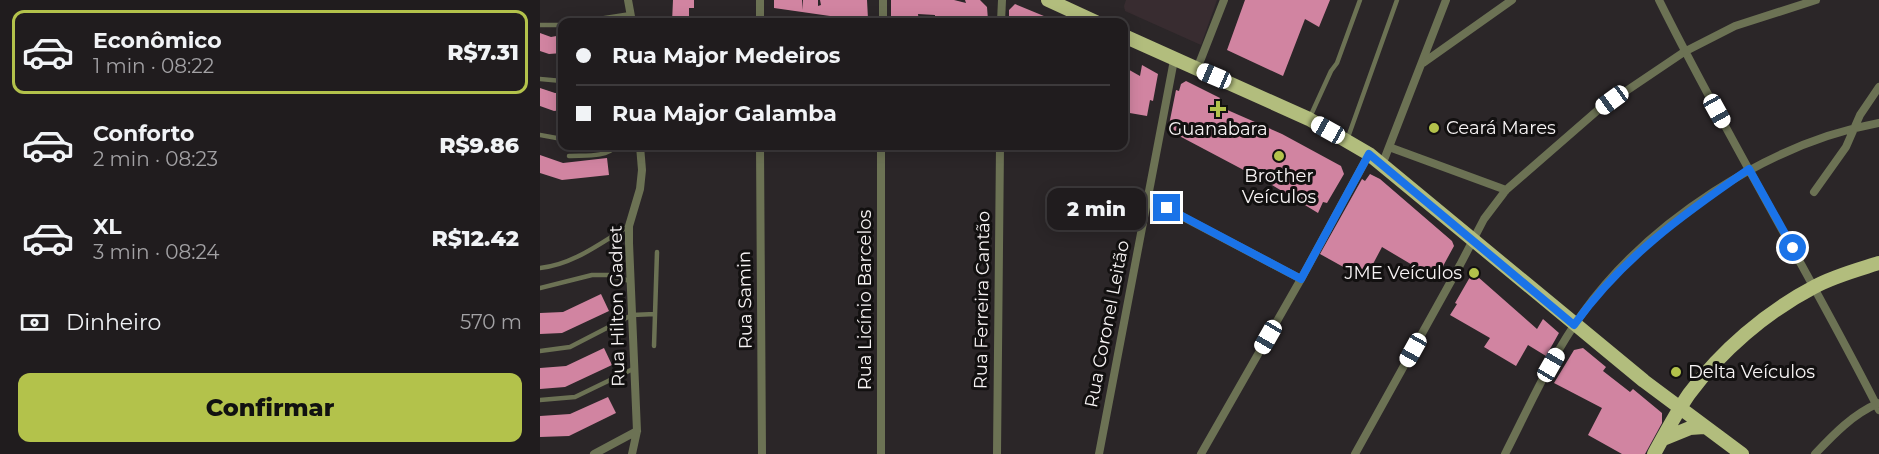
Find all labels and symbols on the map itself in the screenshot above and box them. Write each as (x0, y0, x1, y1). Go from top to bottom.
car (1194, 61, 1234, 91)
car (1592, 82, 1632, 118)
car (1700, 91, 1734, 131)
marker: Guanabara (1211, 102, 1225, 116)
car (1308, 113, 1348, 147)
place label: Ceará Mares (1446, 117, 1556, 139)
place label: Guanabara (1168, 118, 1268, 140)
marker: Ceará Mares (1427, 121, 1441, 135)
marker: Brother Veículos (1272, 149, 1286, 163)
place label: Brother Veículos (1242, 165, 1316, 208)
callout: 2 min (1047, 187, 1146, 229)
route end (1153, 194, 1180, 221)
street label: Rua Licínio Barcelos (854, 209, 876, 390)
street label: Rua Ferreira Cantão (969, 211, 995, 389)
street label: Rua Hilton Gadret (605, 225, 629, 387)
route start (1779, 234, 1806, 261)
street label: Rua Coronel Leitão (1080, 239, 1134, 409)
street label: Rua Samin (733, 251, 757, 349)
place label: JME Veículos (1344, 262, 1462, 284)
marker: JME Veículos (1467, 266, 1481, 280)
car (1251, 317, 1285, 357)
car (1396, 330, 1430, 370)
car (1534, 345, 1568, 385)
place label: Delta Veículos (1688, 361, 1815, 383)
marker: Delta Veículos (1669, 365, 1683, 379)

